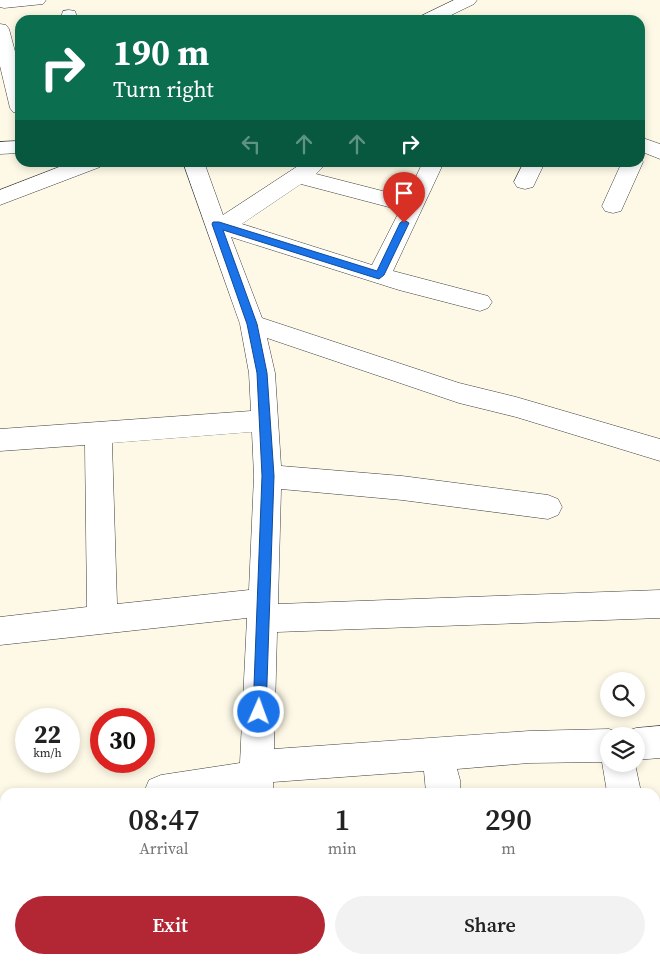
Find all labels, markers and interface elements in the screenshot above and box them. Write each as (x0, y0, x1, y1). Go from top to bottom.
text: 190 m (113, 29, 209, 77)
icon: right (30, 35, 95, 100)
text: Turn right (113, 74, 214, 104)
icon: left (237, 130, 265, 158)
icon: ahead (290, 130, 318, 158)
icon: ahead (343, 130, 371, 158)
icon: right (396, 130, 424, 158)
pin (383, 172, 425, 223)
icon: arrive (390, 179, 418, 207)
map controls (600, 672, 645, 772)
button: search (600, 672, 645, 717)
position arrow (232, 685, 284, 737)
speed limit sign: 30 (90, 708, 155, 773)
text: 22 (34, 717, 61, 751)
button: layers (600, 727, 645, 772)
text: km/h (33, 745, 62, 761)
text: 08:47 (128, 799, 200, 840)
text: 1 (334, 799, 350, 840)
text: 290 (485, 799, 532, 840)
text: Arrival (139, 837, 189, 859)
text: min (328, 837, 357, 859)
text: m (501, 837, 516, 859)
button: Exit (15, 896, 325, 954)
button: Share (335, 896, 645, 954)

